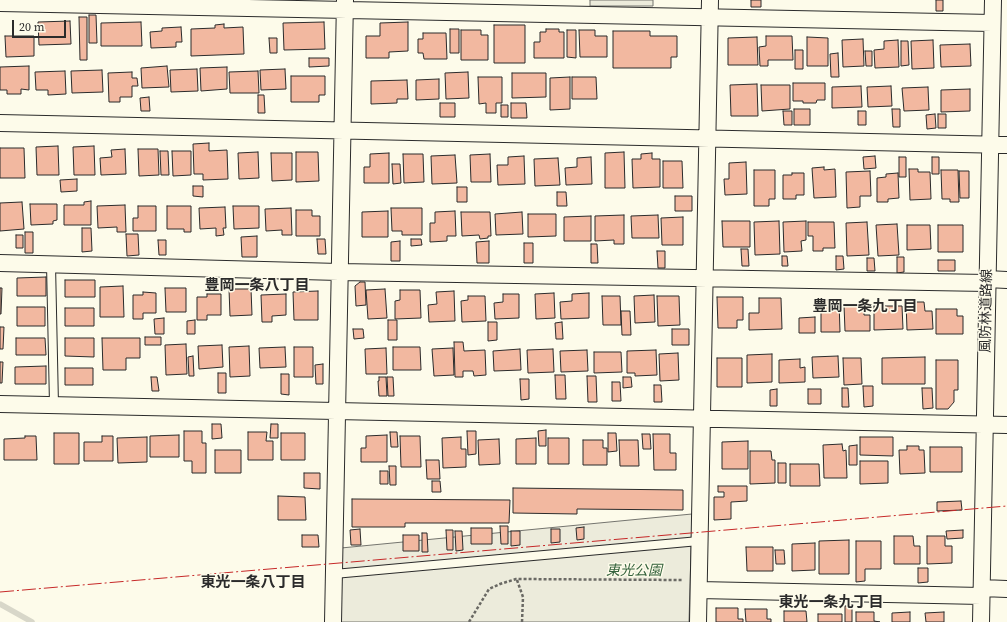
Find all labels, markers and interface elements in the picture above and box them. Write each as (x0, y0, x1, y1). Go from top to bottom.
scale bar (14, 12, 68, 38)
text: 20 m (19, 19, 45, 35)
street label: 風防林道路線 (978, 269, 996, 353)
district label: 豊岡一条八丁目 (205, 277, 309, 295)
district label: 豊岡一条九丁目 (813, 298, 917, 316)
park label: 東光公園 (606, 563, 662, 579)
district label: 東光一条八丁目 (201, 574, 305, 592)
district label: 東光一条九丁目 (779, 594, 883, 612)

